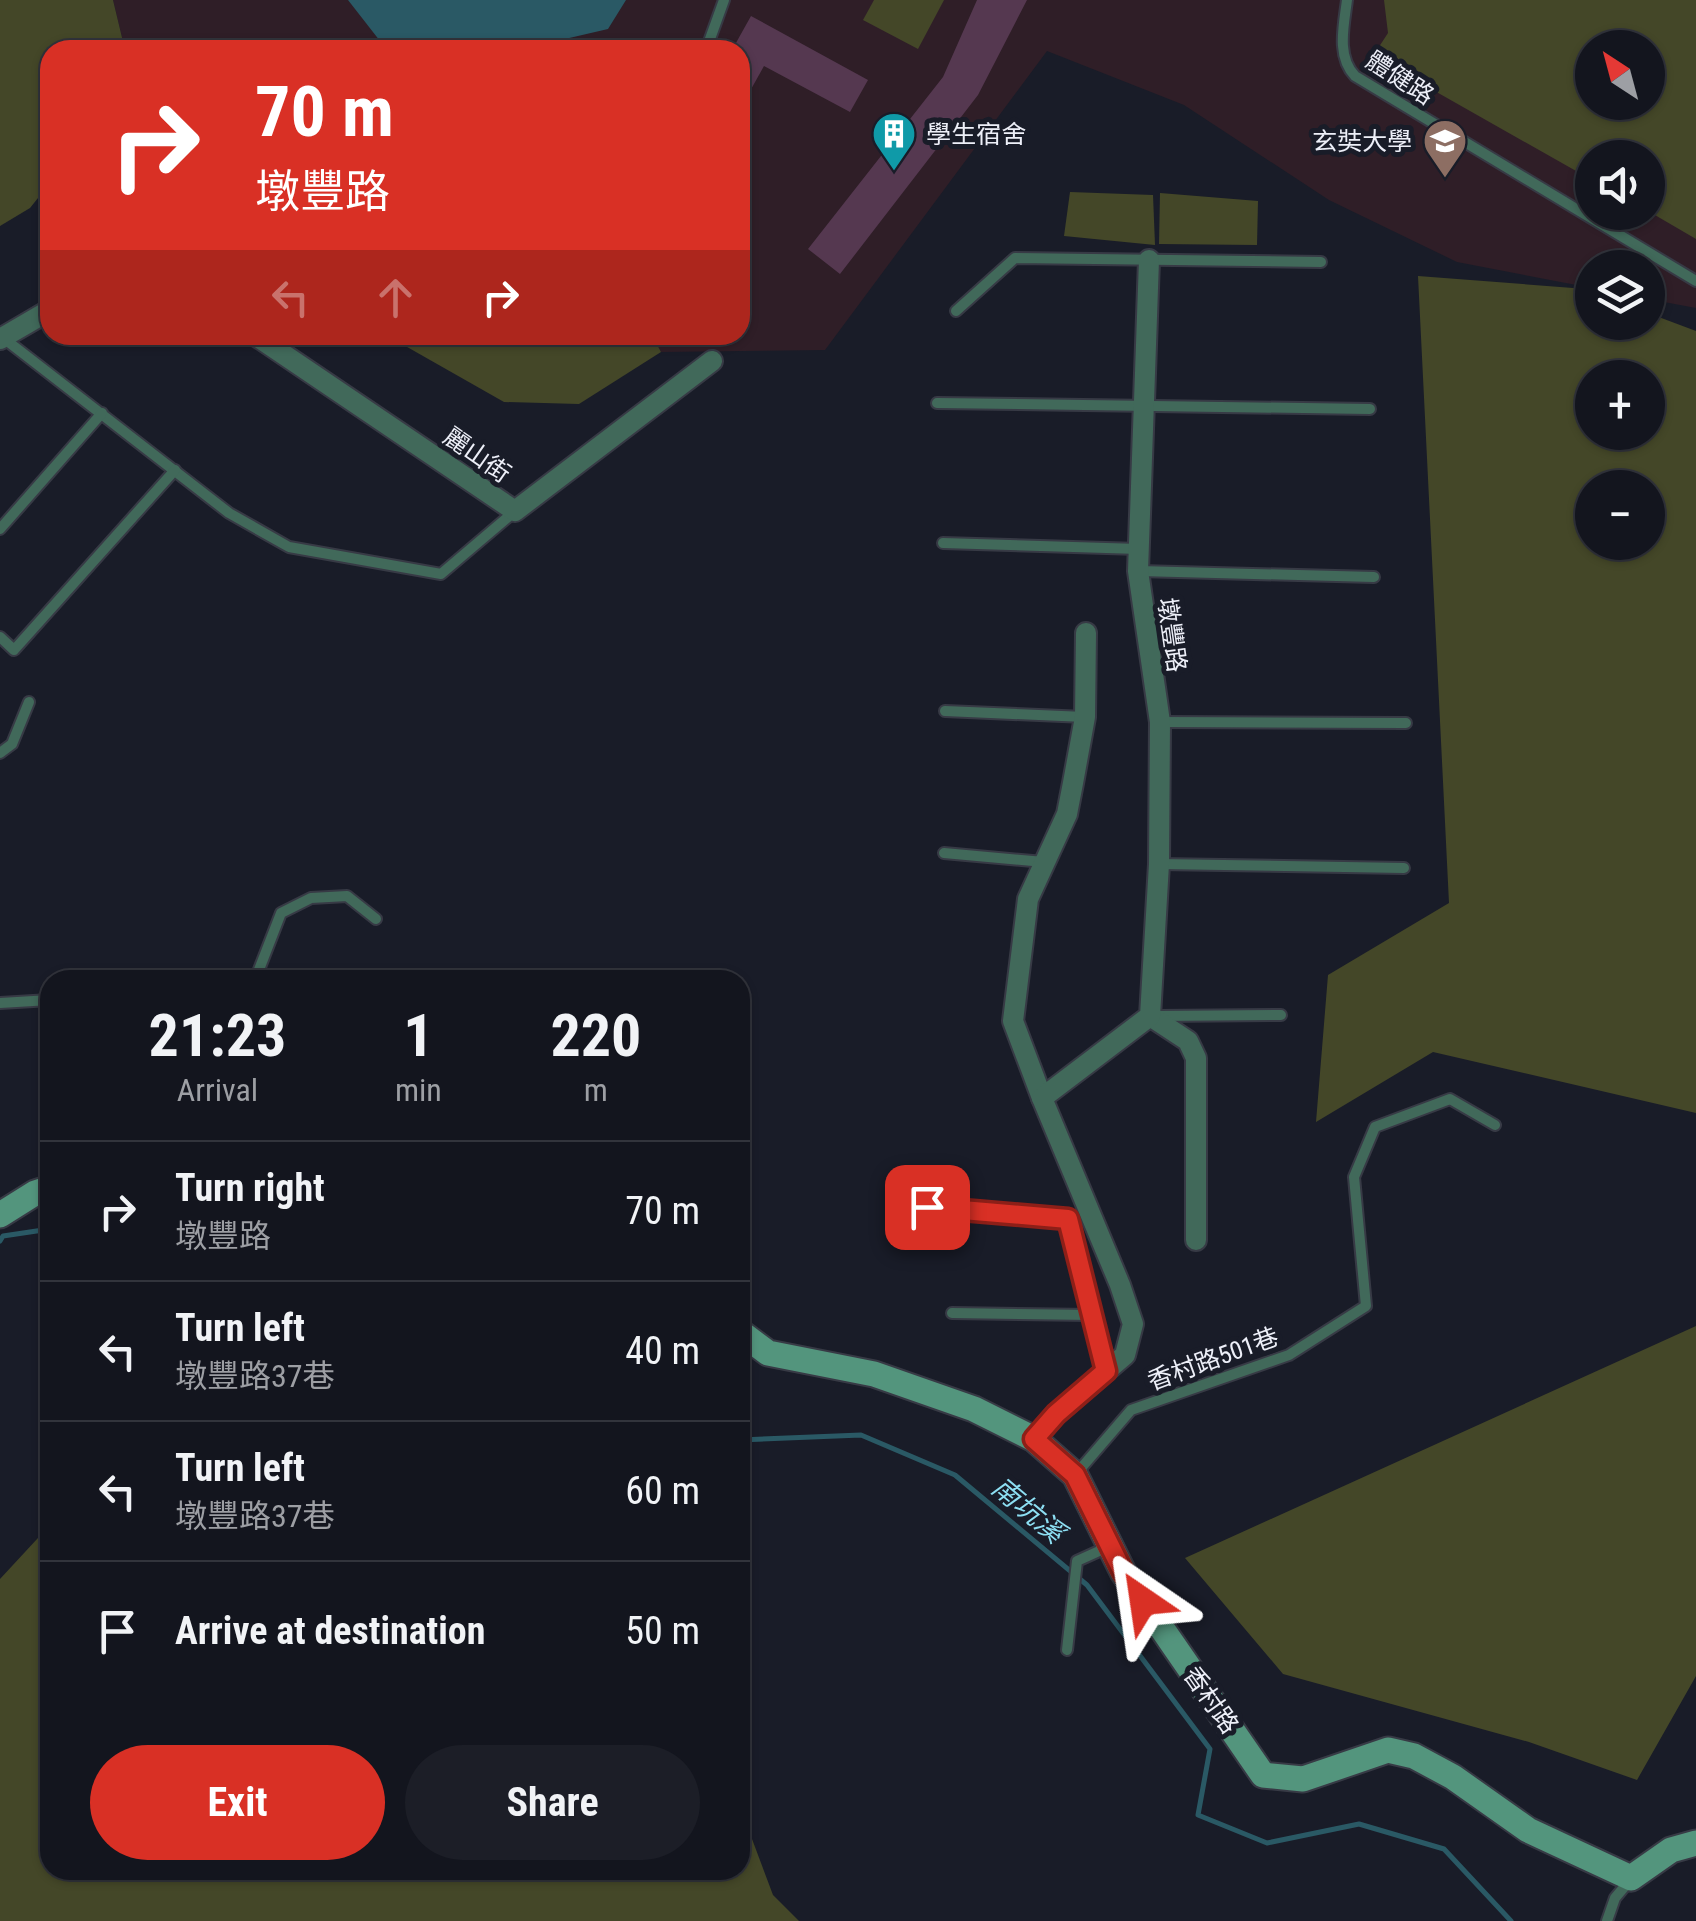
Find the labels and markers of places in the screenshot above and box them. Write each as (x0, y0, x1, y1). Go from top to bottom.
building icon: 學生宿舍 (871, 111, 917, 172)
school or university icon: 玄奘大學 (1422, 118, 1468, 179)
place label: 學生宿舍 (926, 120, 1026, 149)
place label: 玄奘大學 (1312, 127, 1412, 156)
pin (885, 1165, 970, 1250)

